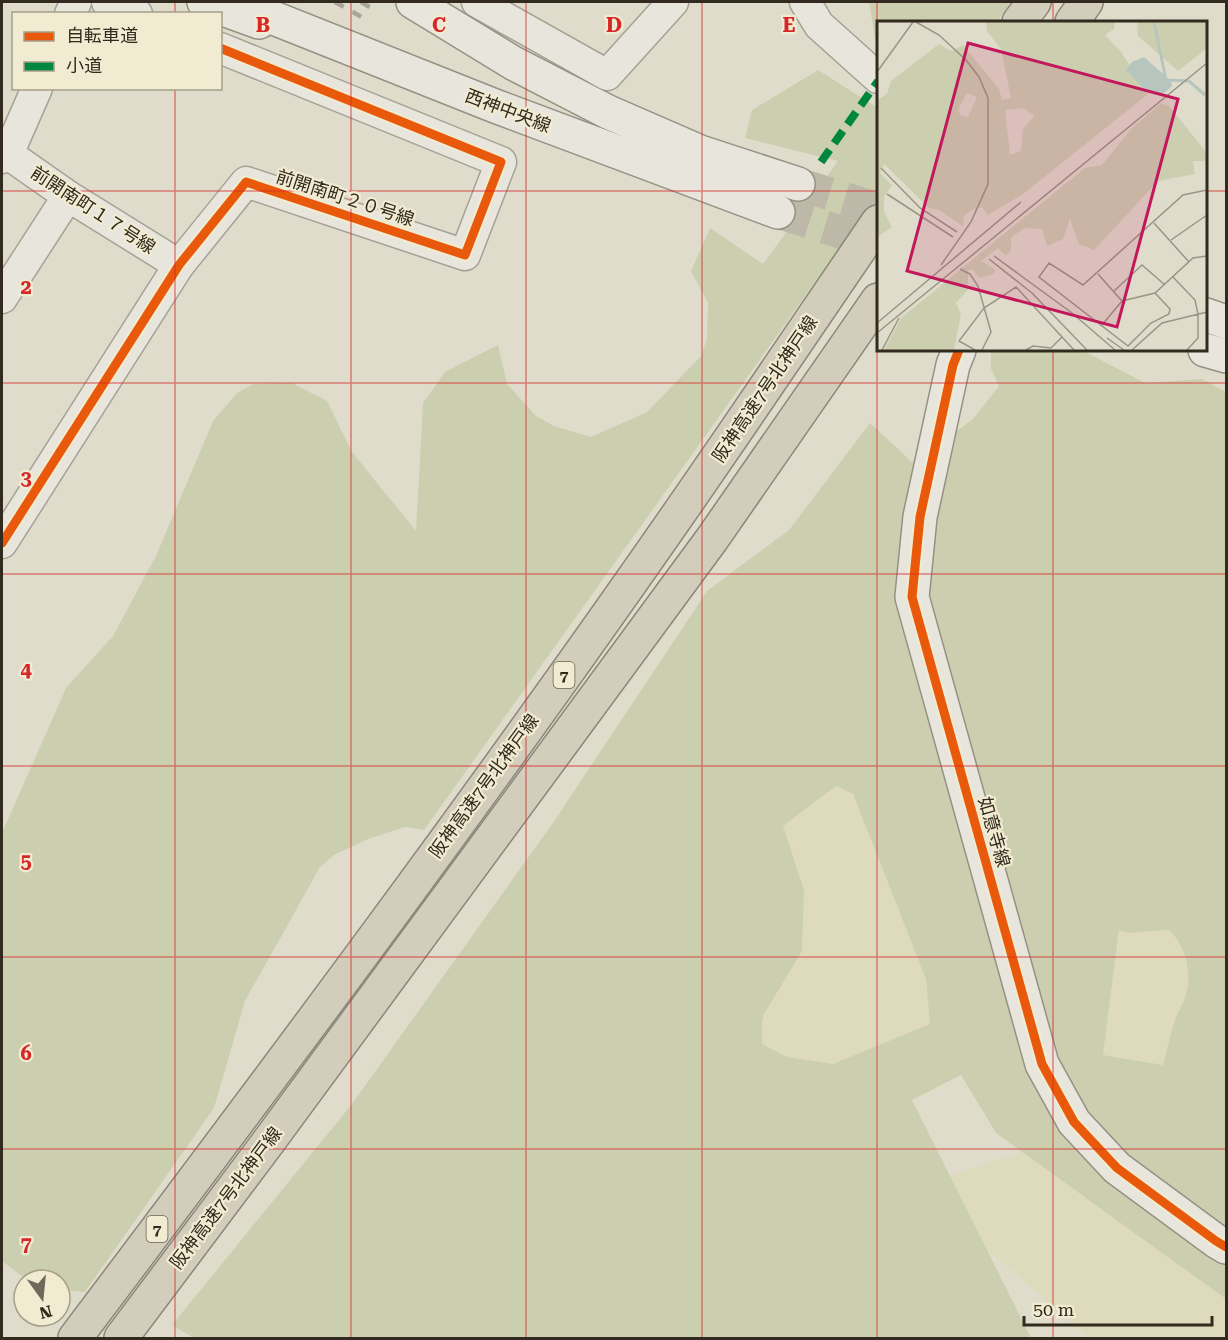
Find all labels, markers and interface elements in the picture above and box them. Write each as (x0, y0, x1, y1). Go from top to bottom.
legend (12, 12, 222, 90)
text: B (256, 13, 270, 37)
text: C (432, 13, 446, 37)
text: D (606, 13, 622, 37)
text: E (783, 13, 796, 37)
inset map (877, 21, 1207, 351)
text: 自転車道 (66, 25, 138, 46)
text: 小道 (66, 55, 102, 76)
street label: 西神中央線 (462, 85, 554, 136)
street label: 前開南町１７号線 (27, 162, 159, 258)
street label: 前開南町２０号線 (273, 165, 417, 230)
text: 2 (20, 275, 32, 299)
street label: 阪神高速7号北神戸線 (708, 312, 821, 466)
text: 3 (20, 466, 32, 490)
text: 4 (20, 658, 32, 682)
road number: 7 (554, 662, 574, 688)
street label: 阪神高速7号北神戸線 (425, 710, 543, 861)
street label: 如意寺線 (974, 794, 1014, 869)
text: 5 (20, 849, 32, 873)
text: 6 (20, 1041, 32, 1065)
street label: 阪神高速7号北神戸線 (165, 1123, 286, 1273)
road number: 7 (146, 1216, 168, 1242)
text: 7 (20, 1232, 32, 1256)
north arrow (12, 1268, 72, 1328)
scale bar (1024, 1289, 1212, 1327)
text: 50 m (1033, 1299, 1074, 1320)
text: N (37, 1301, 54, 1323)

